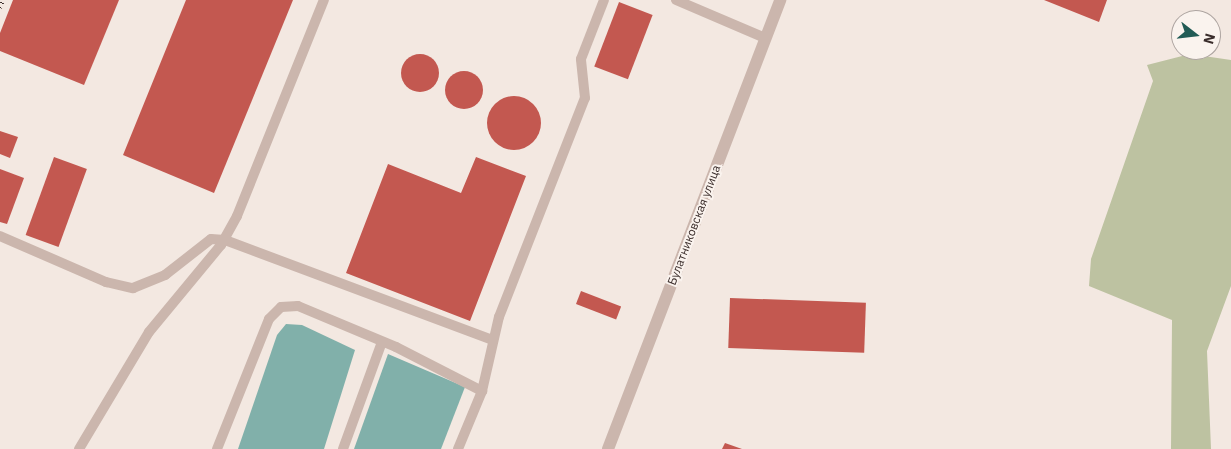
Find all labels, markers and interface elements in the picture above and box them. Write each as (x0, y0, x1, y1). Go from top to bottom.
north arrow (1171, 10, 1221, 60)
text: N (1199, 31, 1220, 46)
street label: Булатниковская улица (664, 163, 724, 287)

